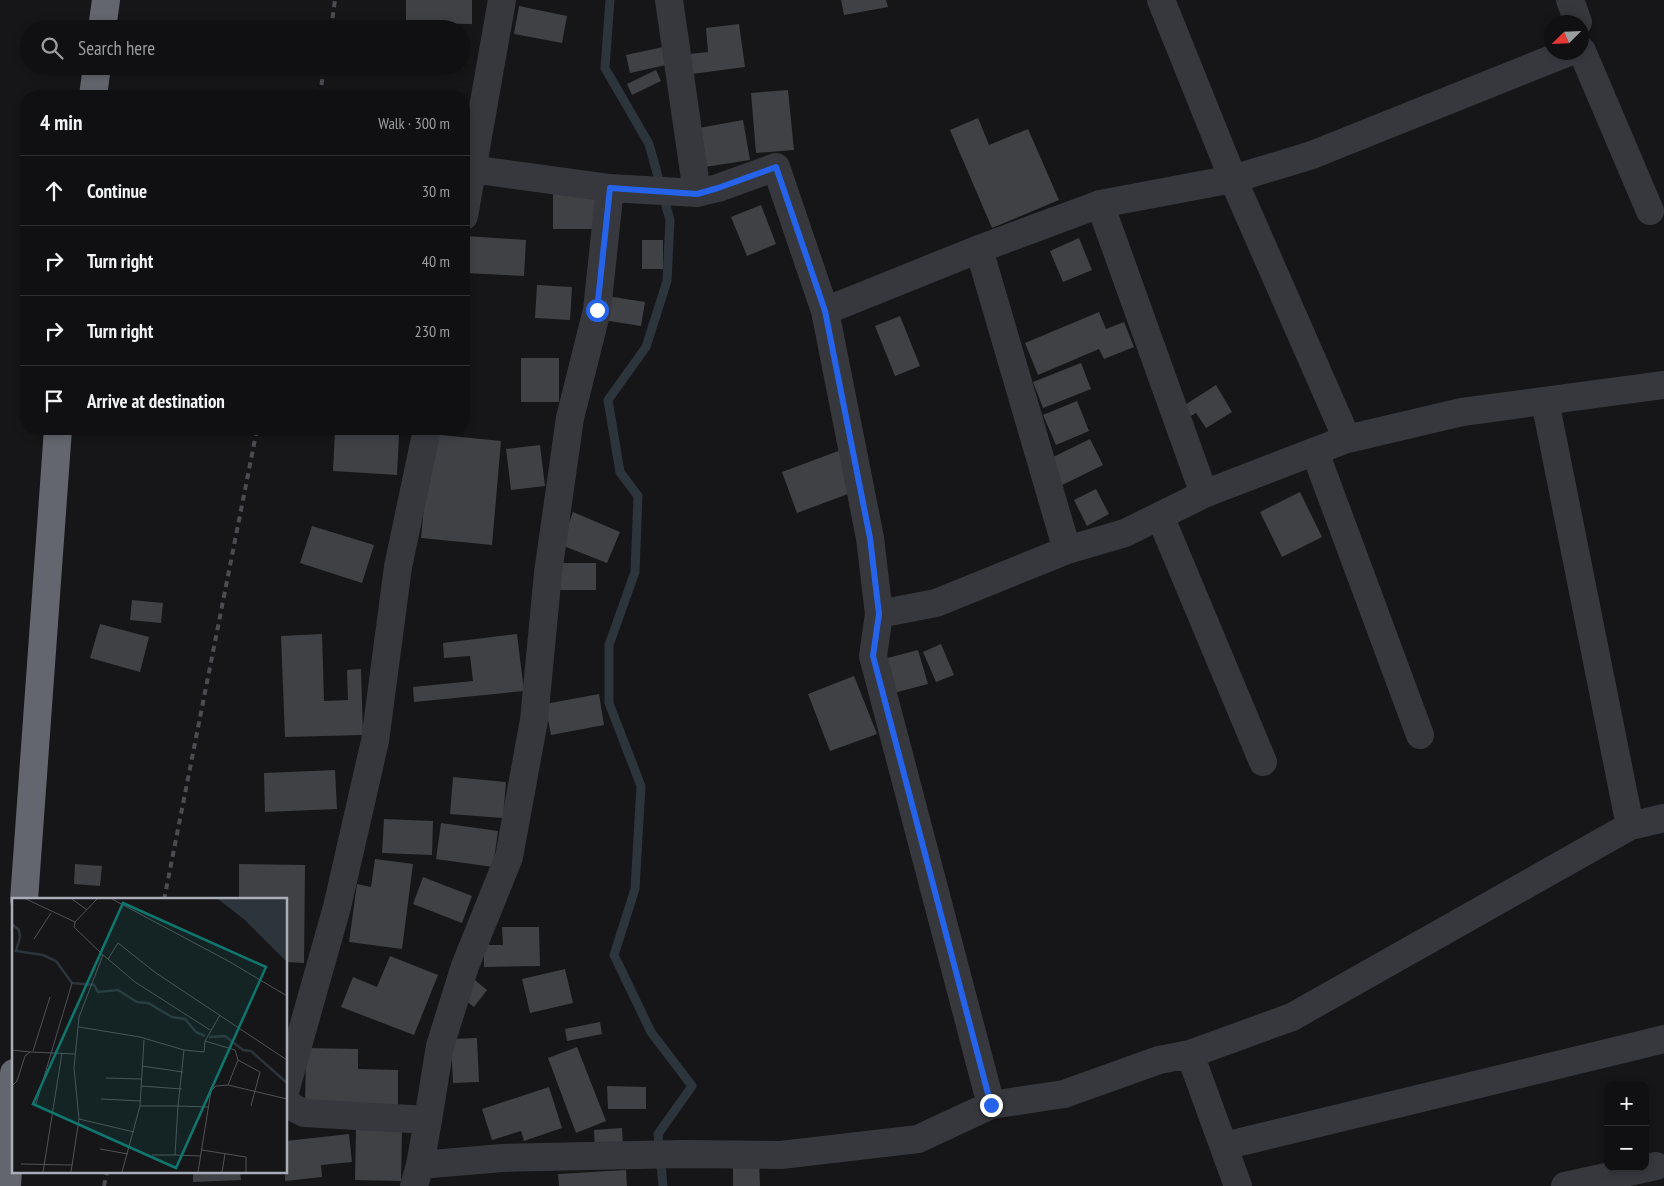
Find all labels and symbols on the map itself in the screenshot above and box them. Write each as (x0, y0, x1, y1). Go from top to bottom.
north arrow (1544, 15, 1589, 60)
route start (586, 299, 609, 322)
inset map (12, 898, 288, 1174)
route end (980, 1094, 1003, 1117)

